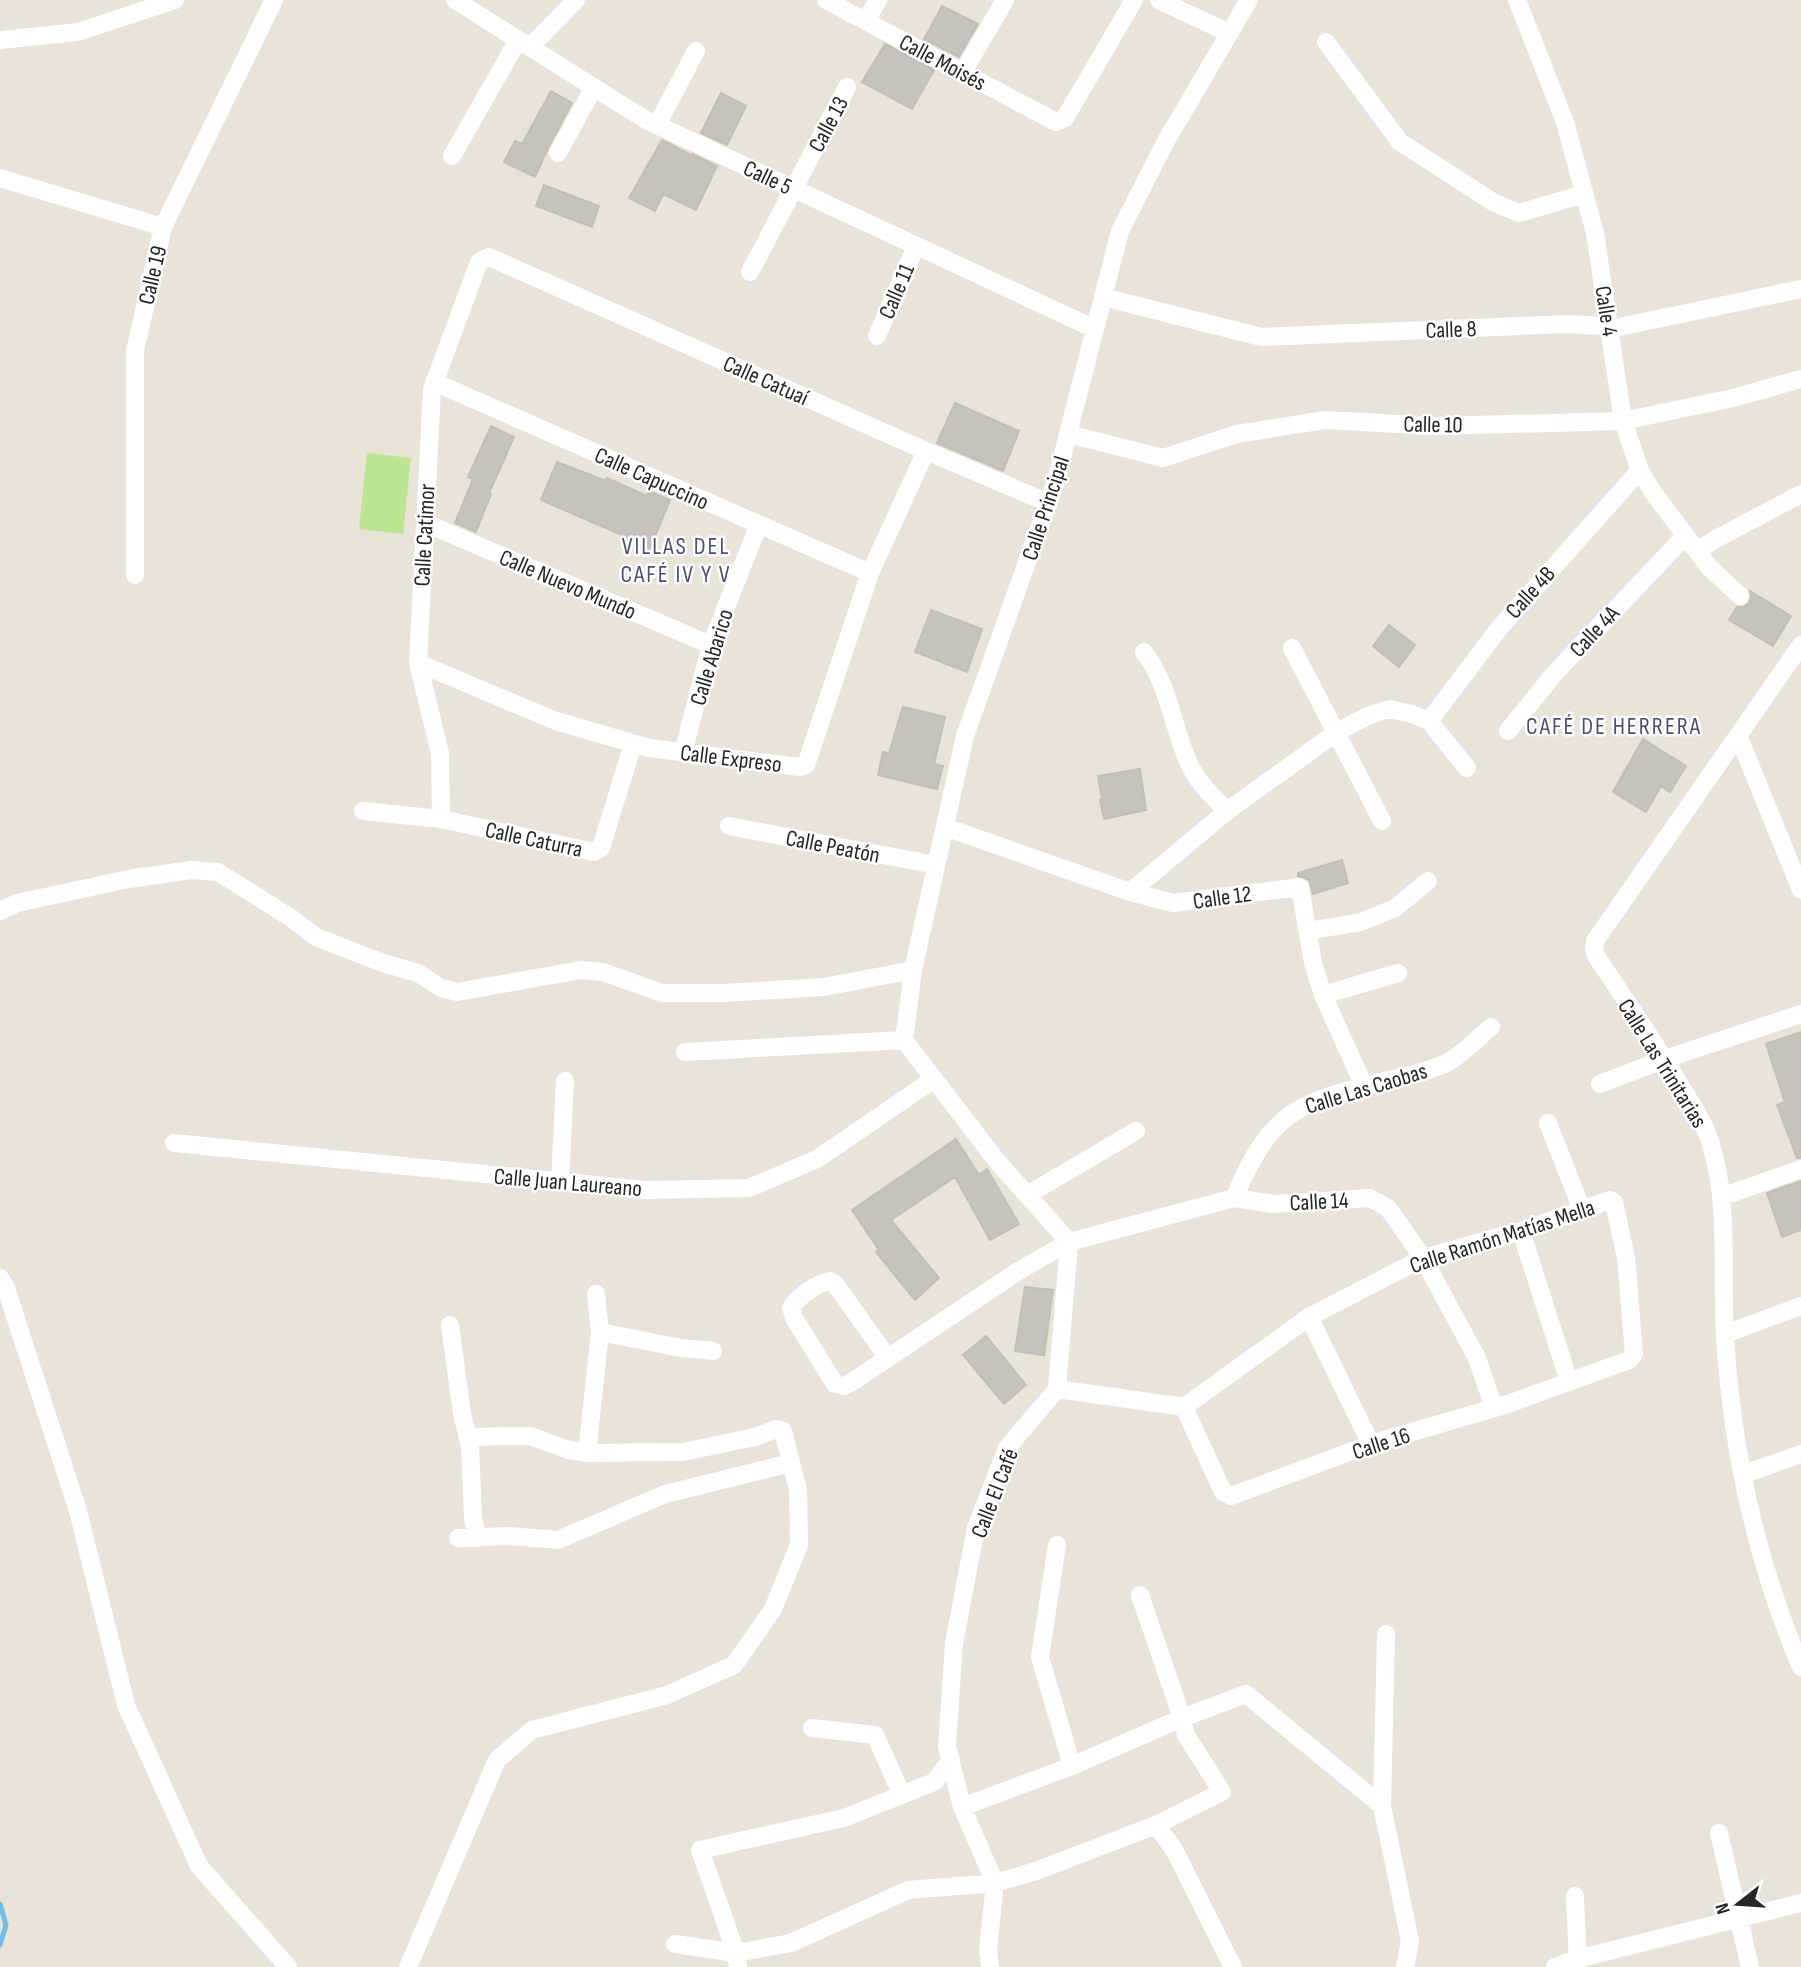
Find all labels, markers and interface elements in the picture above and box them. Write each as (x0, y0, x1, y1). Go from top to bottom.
street label: Calle Moisés (894, 28, 991, 97)
street label: Calle 13 (803, 92, 855, 157)
street label: Calle 5 (739, 155, 796, 201)
street label: Calle 19 (133, 243, 173, 307)
street label: Calle 11 (873, 260, 921, 323)
street label: Calle 4 (1588, 284, 1624, 339)
street label: Calle 8 (1425, 315, 1477, 345)
street label: Calle Catuaí (719, 350, 813, 412)
street label: Calle 10 (1403, 410, 1463, 440)
street label: Calle Capuccino (590, 441, 713, 516)
street label: Calle Principal (1016, 453, 1076, 564)
street label: Calle Catimor (408, 483, 442, 587)
district label: VILLAS DEL CAFÉ IV Y V (620, 532, 732, 589)
street label: Calle Nuevo Mundo (495, 544, 640, 626)
street label: Calle 4B (1500, 561, 1562, 625)
street label: Calle 4A (1564, 600, 1626, 663)
street label: Calle Abarico (684, 606, 740, 709)
district label: CAFÉ DE HERRERA (1526, 712, 1702, 741)
street label: Calle Expreso (679, 739, 783, 779)
street label: Calle Caturra (482, 816, 585, 864)
street label: Calle Peatón (783, 824, 882, 870)
street label: Calle 12 (1191, 880, 1253, 916)
street label: Calle Las Trinitarias (1611, 994, 1713, 1133)
street label: Calle Las Caobas (1302, 1057, 1431, 1121)
street label: Calle Juan Laureano (493, 1163, 643, 1203)
street label: Calle 14 (1289, 1186, 1349, 1218)
street label: Calle Ramón Matías Mella (1406, 1194, 1598, 1280)
street label: Calle 16 (1349, 1421, 1414, 1466)
street label: Calle El Café (965, 1445, 1025, 1542)
north arrow (1703, 1869, 1773, 1939)
text: N (1711, 1900, 1736, 1917)

